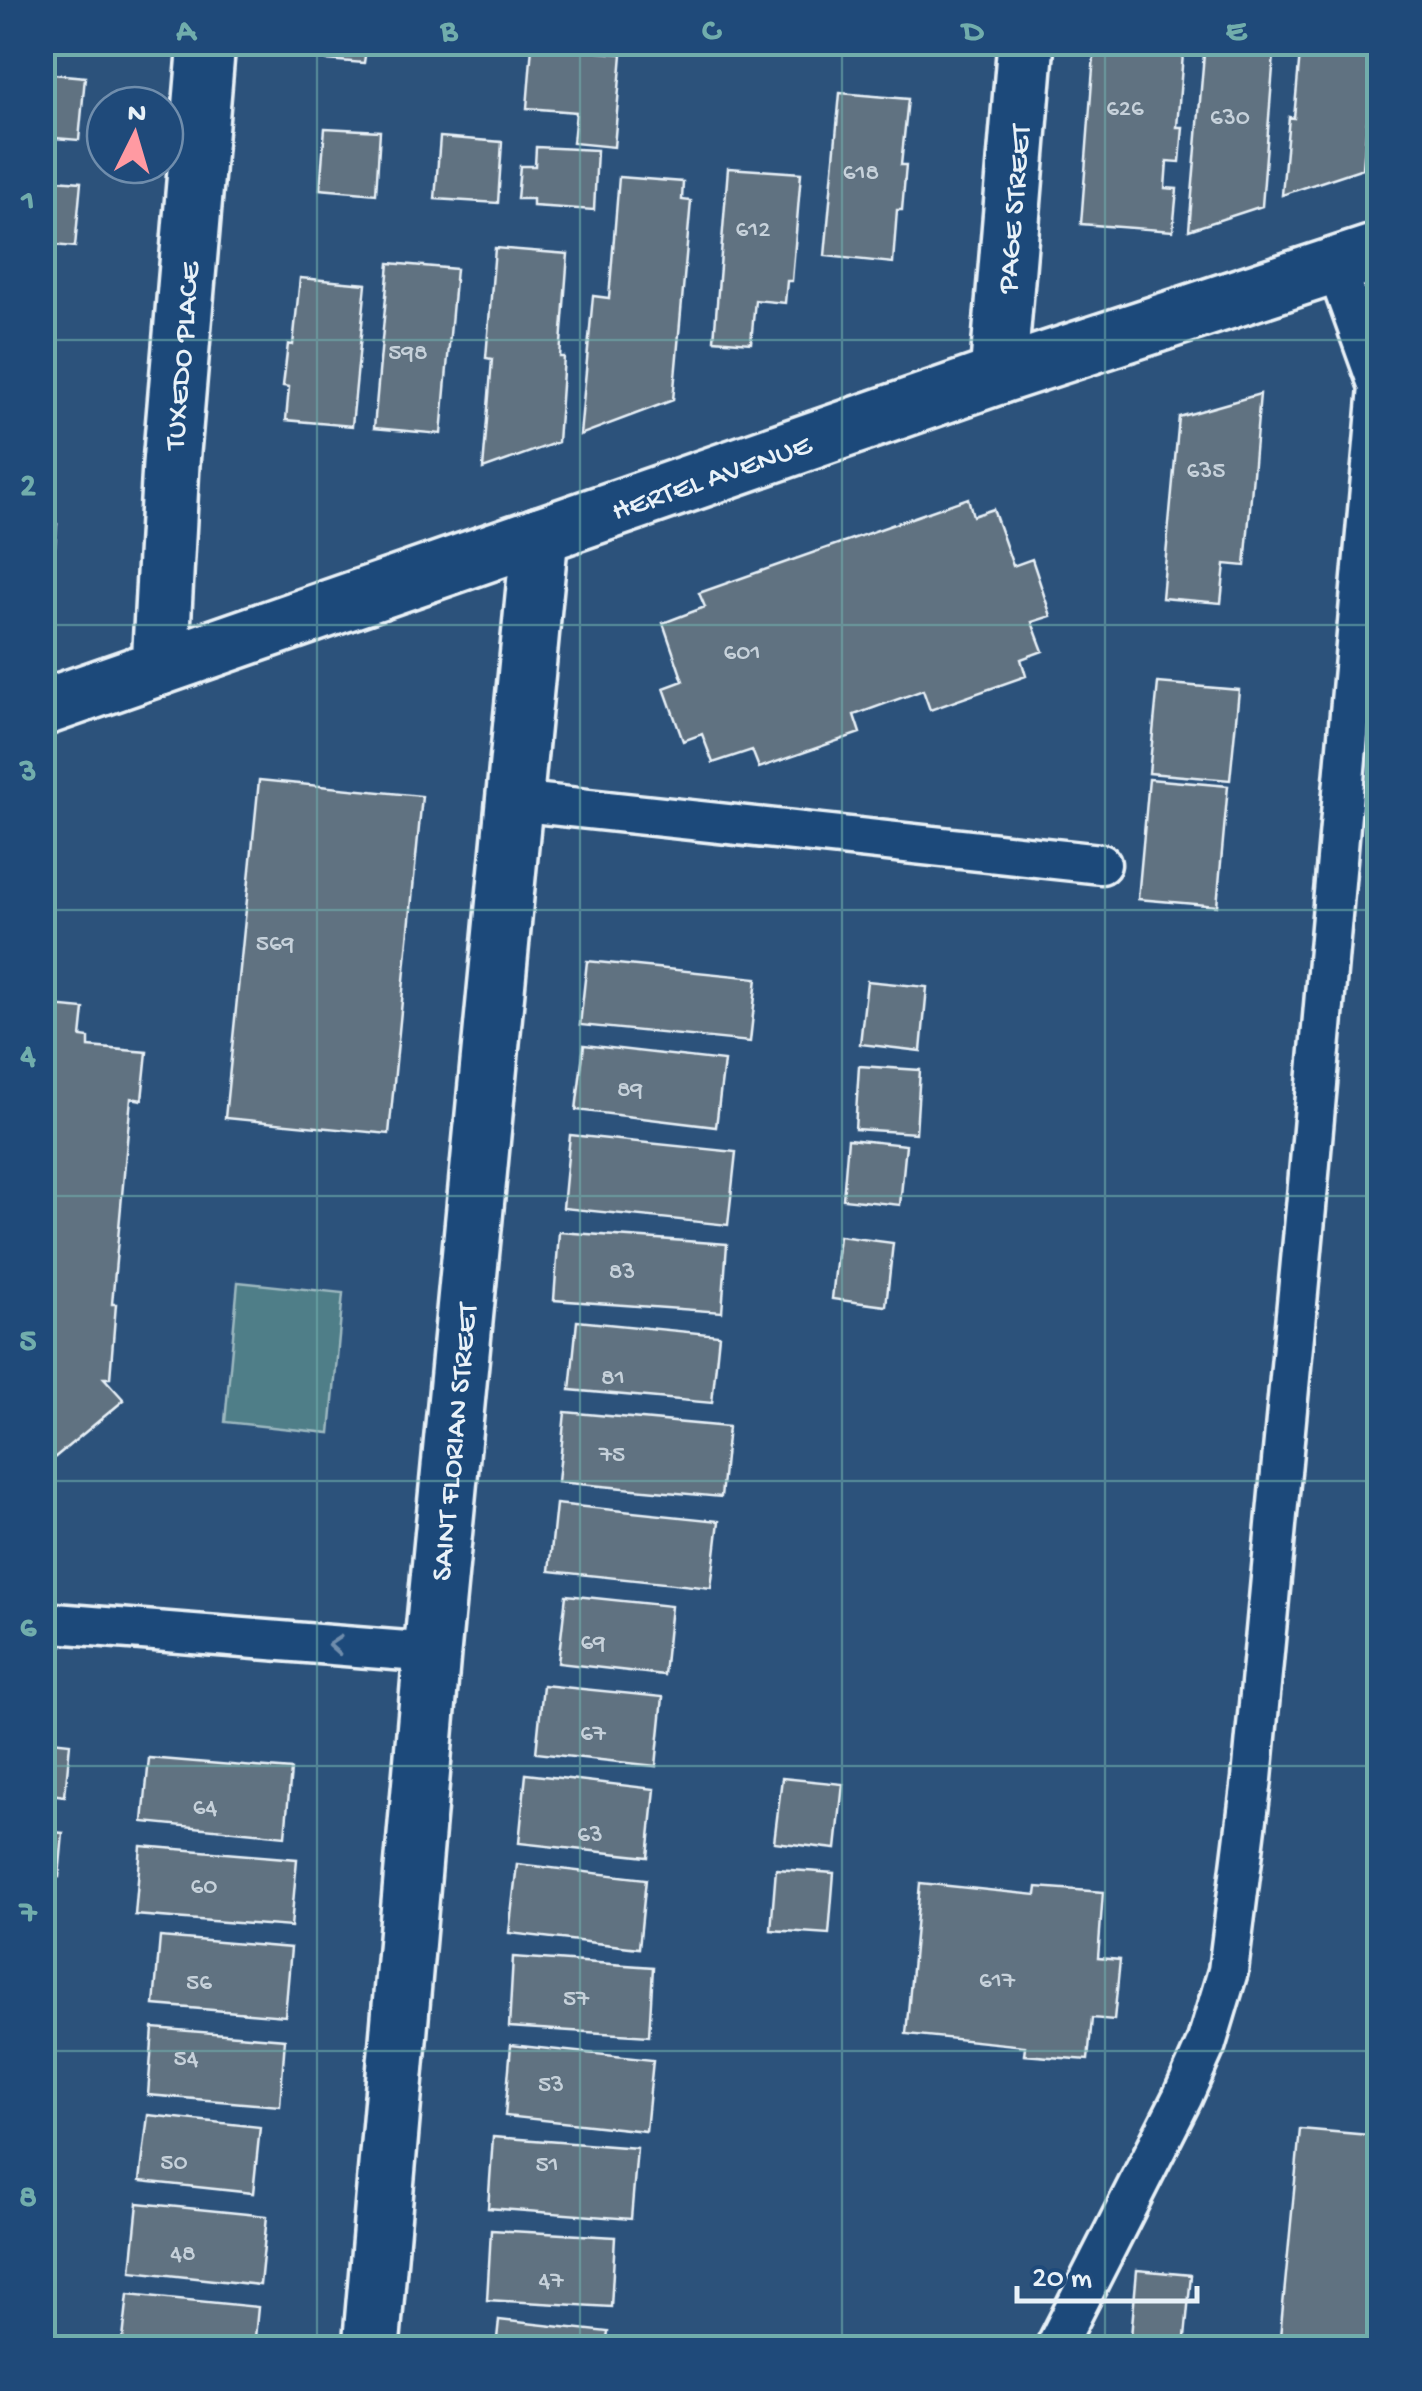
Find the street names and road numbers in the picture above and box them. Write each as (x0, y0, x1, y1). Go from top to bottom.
street label: PAGE STREET (992, 122, 1041, 296)
street label: TUXEDO PLACE (159, 259, 210, 453)
street label: HERTEL AVENUE (608, 429, 818, 531)
street label: SAINT FLORIAN STREET (426, 1300, 488, 1583)

